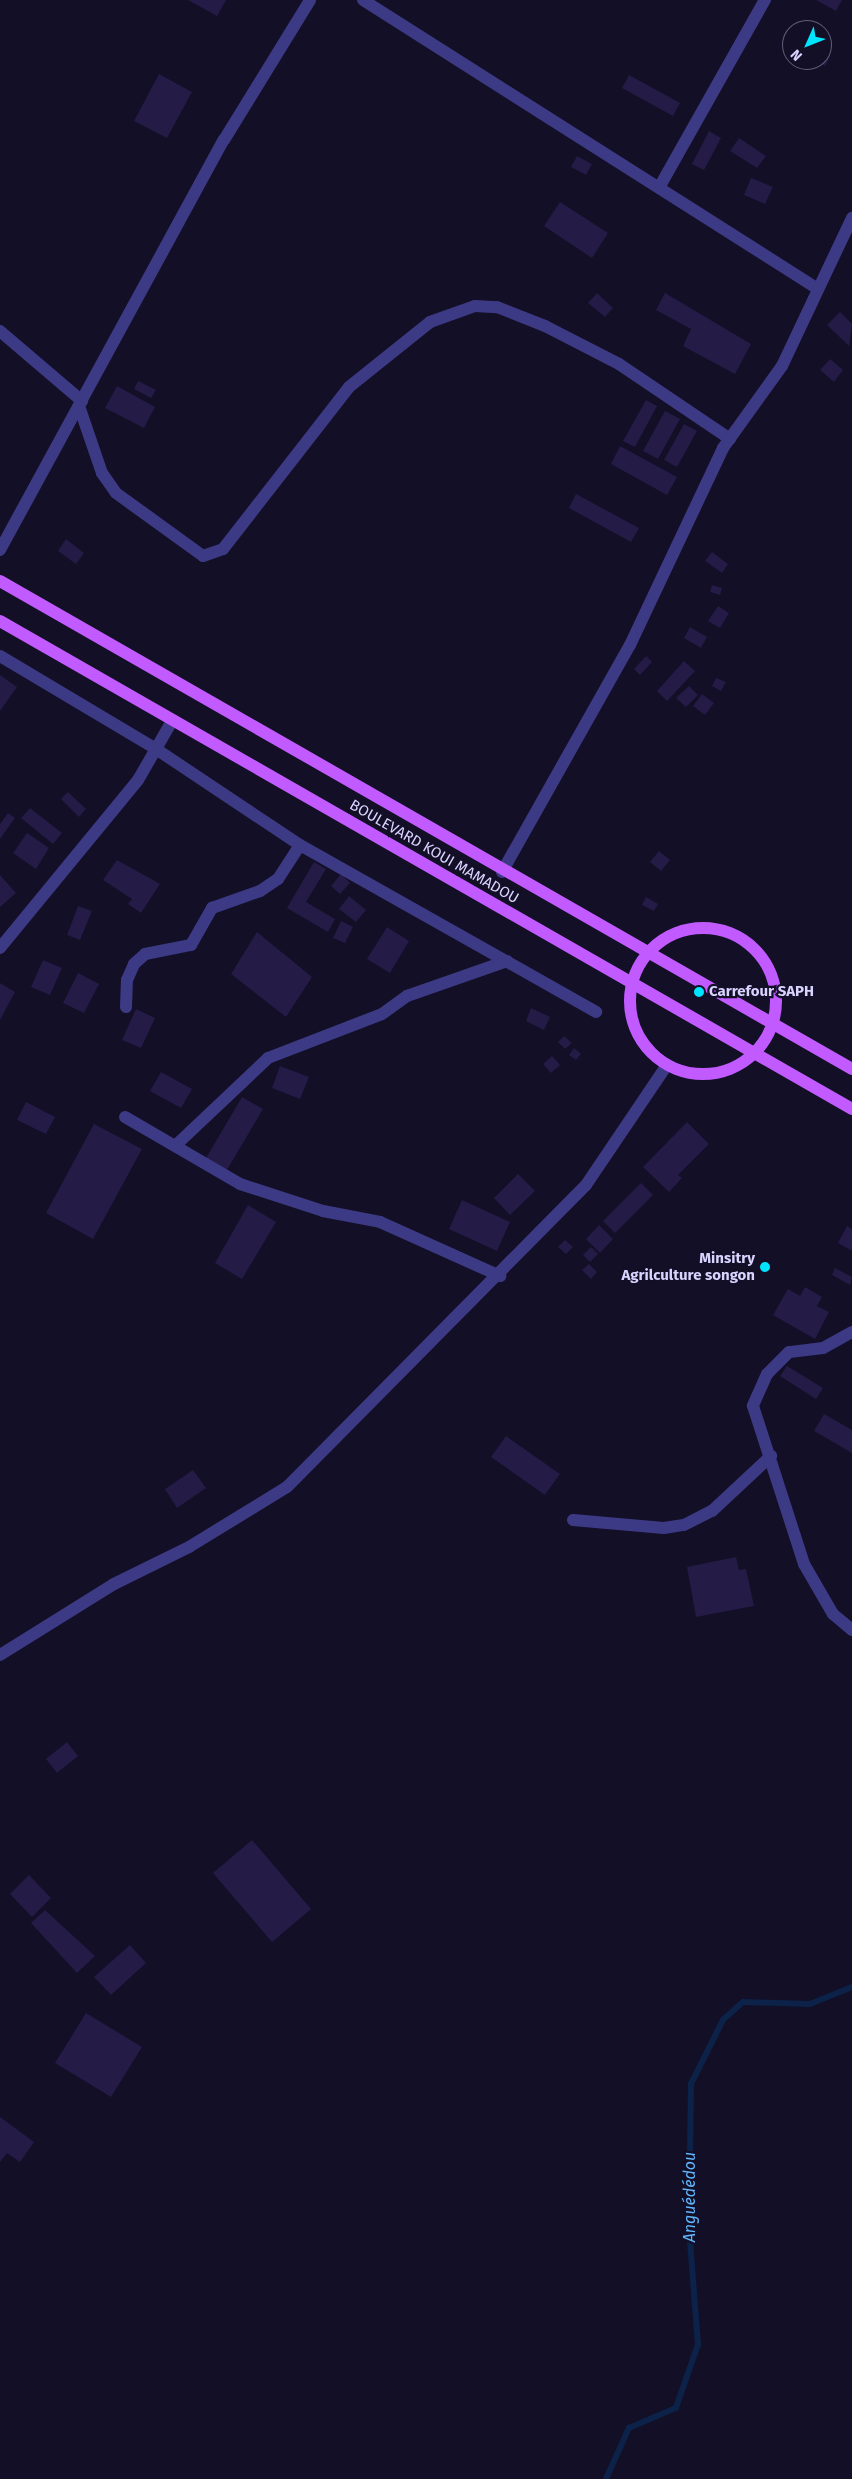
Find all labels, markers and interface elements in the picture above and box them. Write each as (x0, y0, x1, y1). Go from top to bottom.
north arrow (782, 20, 832, 70)
text: N (787, 46, 806, 64)
street label: BOULEVARD KOUI MAMADOU (346, 796, 522, 908)
place label: Carrefour SAPH (709, 983, 814, 1001)
marker: Carrefour SAPH (693, 986, 705, 998)
place label: Minsitry Agrilculture songon (621, 1249, 755, 1284)
marker: Minsitry Agrilculture songon (759, 1261, 771, 1273)
water label: Anguédédou (680, 2152, 700, 2242)

